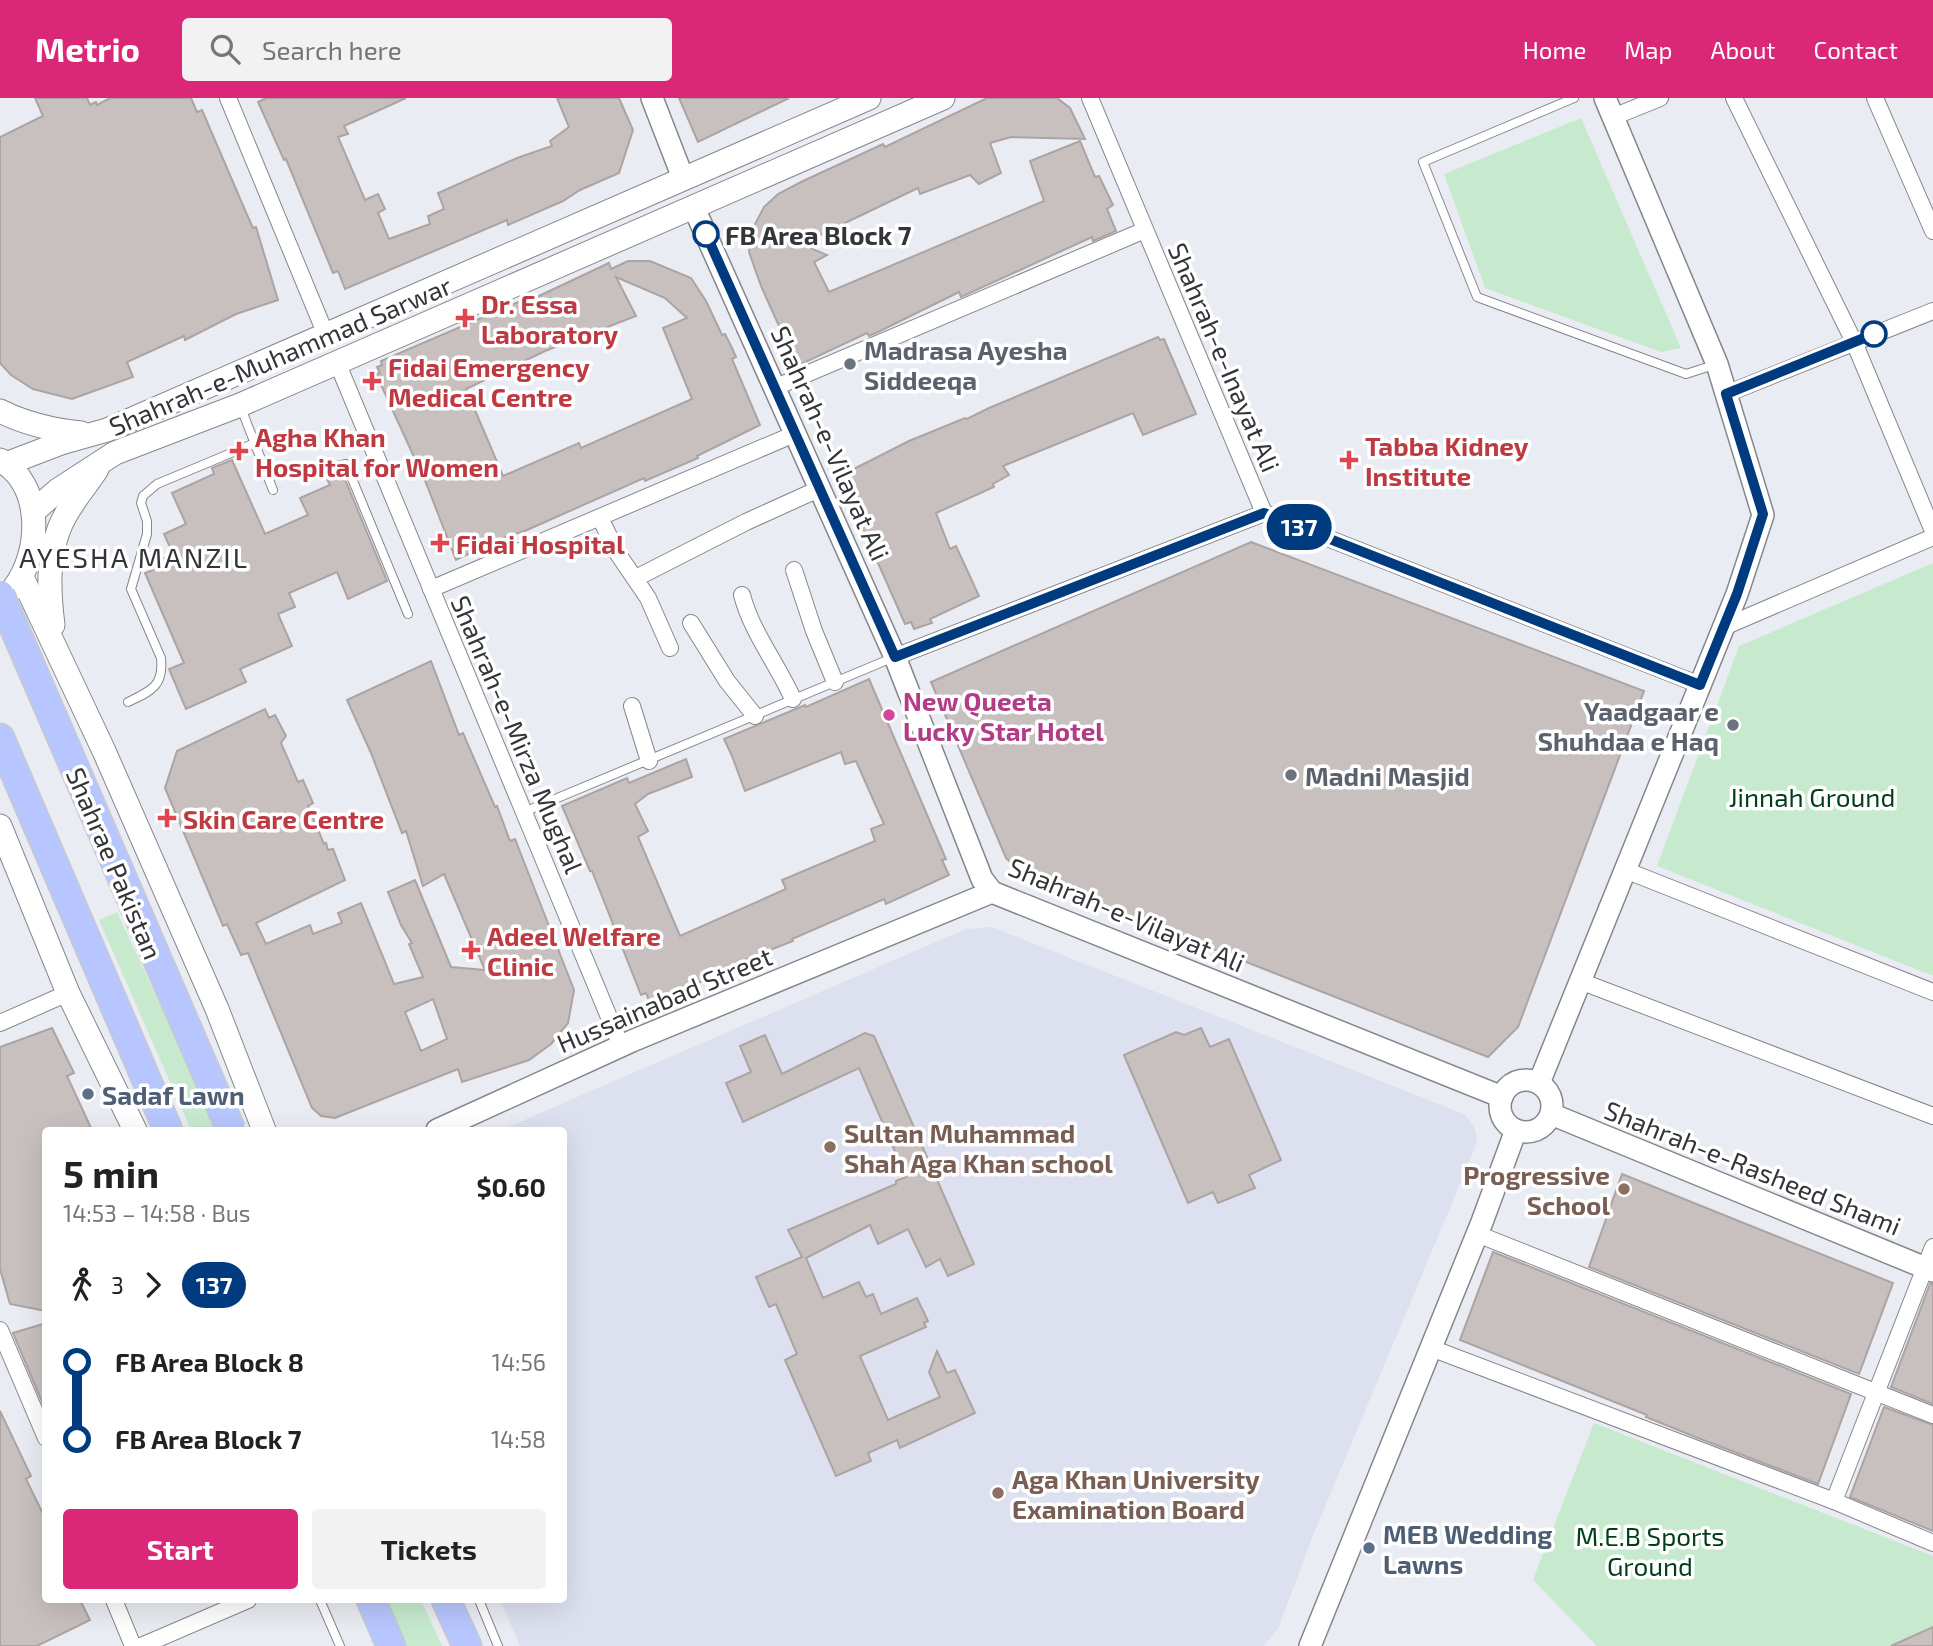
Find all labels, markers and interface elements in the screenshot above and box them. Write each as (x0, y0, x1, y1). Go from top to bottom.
search box (182, 18, 672, 81)
text: Metrio (35, 29, 140, 69)
icon: search (206, 30, 244, 68)
text: Search here (262, 34, 402, 65)
text: Home (1523, 35, 1586, 64)
text: Map (1624, 35, 1672, 64)
text: About (1710, 35, 1776, 64)
text: Contact (1814, 35, 1898, 64)
place label: FB Area Block 7 (725, 219, 912, 250)
marker: FB Area Block 7 (693, 221, 719, 247)
street label: Shahrah-e-Inayat Ali (1163, 238, 1287, 476)
street label: Shahrah-e-Muhammad Sarwar (104, 269, 456, 441)
place label: Dr. Essa Laboratory (481, 288, 618, 350)
marker: Dr. Essa Laboratory (455, 308, 475, 328)
street label: Shahrah-e-Vilayat Ali (765, 321, 897, 565)
unlabelled marker (1861, 321, 1887, 347)
place label: Madrasa Ayesha Siddeeqa (864, 334, 1067, 395)
place label: Fidai Emergency Medical Centre (388, 351, 590, 412)
marker: Madrasa Ayesha Siddeeqa (842, 356, 858, 372)
marker: Fidai Emergency Medical Centre (362, 371, 382, 391)
place label: Agha Khan Hospital for Women (255, 421, 499, 482)
place label: Tabba Kidney Institute (1365, 430, 1529, 491)
marker: Agha Khan Hospital for Women (229, 441, 249, 461)
marker: Tabba Kidney Institute (1339, 450, 1359, 470)
line badge: 137 (1259, 504, 1339, 550)
text: 137 (1281, 512, 1317, 541)
place label: Fidai Hospital (456, 528, 625, 559)
marker: Fidai Hospital (430, 533, 450, 553)
district label: AYESHA MANZIL (19, 540, 249, 574)
street label: Shahrah-e-Mirza Mughal (445, 591, 591, 878)
place label: New Queeta Lucky Star Hotel (903, 685, 1104, 747)
place label: Yaadgaar e Shuhdaa e Haq (1538, 695, 1719, 756)
marker: New Queeta Lucky Star Hotel (881, 707, 897, 723)
marker: Yaadgaar e Shuhdaa e Haq (1725, 717, 1741, 733)
place label: Madni Masjid (1305, 760, 1470, 791)
street label: Shahrae Pakistan (61, 762, 169, 964)
marker: Madni Masjid (1283, 767, 1299, 783)
park label: Jinnah Ground (1729, 781, 1895, 812)
place label: Skin Care Centre (183, 803, 384, 834)
marker: Skin Care Centre (157, 808, 177, 828)
street label: Shahrah-e-Vilayat Ali (1004, 850, 1250, 978)
place label: Adeel Welfare Clinic (487, 920, 661, 981)
marker: Adeel Welfare Clinic (461, 940, 481, 960)
street label: Hussainabad Street (552, 940, 776, 1058)
place label: Sadaf Lawn (102, 1079, 245, 1110)
marker: Sadaf Lawn (80, 1086, 96, 1102)
street label: Shahrah-e-Rasheed Shami (1600, 1093, 1906, 1241)
place label: Sultan Muhammad Shah Aga Khan school (844, 1117, 1113, 1178)
marker: Sultan Muhammad Shah Aga Khan school (822, 1139, 838, 1155)
text: 5 min (63, 1150, 159, 1196)
place label: Progressive School (1463, 1159, 1610, 1220)
text: $0.60 (476, 1171, 546, 1202)
marker: Progressive School (1616, 1181, 1632, 1197)
text: 14:53 – 14:58 · Bus (63, 1199, 250, 1227)
icon: walk (63, 1266, 101, 1304)
icon: forward (134, 1266, 172, 1304)
text: 137 (196, 1270, 232, 1299)
text: 3 (111, 1271, 124, 1299)
text: FB Area Block 8 (115, 1346, 304, 1377)
text: 14:56 (492, 1348, 546, 1376)
text: FB Area Block 7 (115, 1423, 302, 1454)
text: 14:58 (491, 1425, 546, 1453)
place label: Aga Khan University Examination Board (1012, 1463, 1260, 1524)
marker: Aga Khan University Examination Board (990, 1485, 1006, 1501)
button: Start (63, 1509, 298, 1589)
button: Tickets (312, 1509, 546, 1589)
place label: MEB Wedding Lawns (1383, 1518, 1552, 1579)
park label: M.E.B Sports Ground (1575, 1520, 1725, 1581)
marker: MEB Wedding Lawns (1361, 1540, 1377, 1556)

